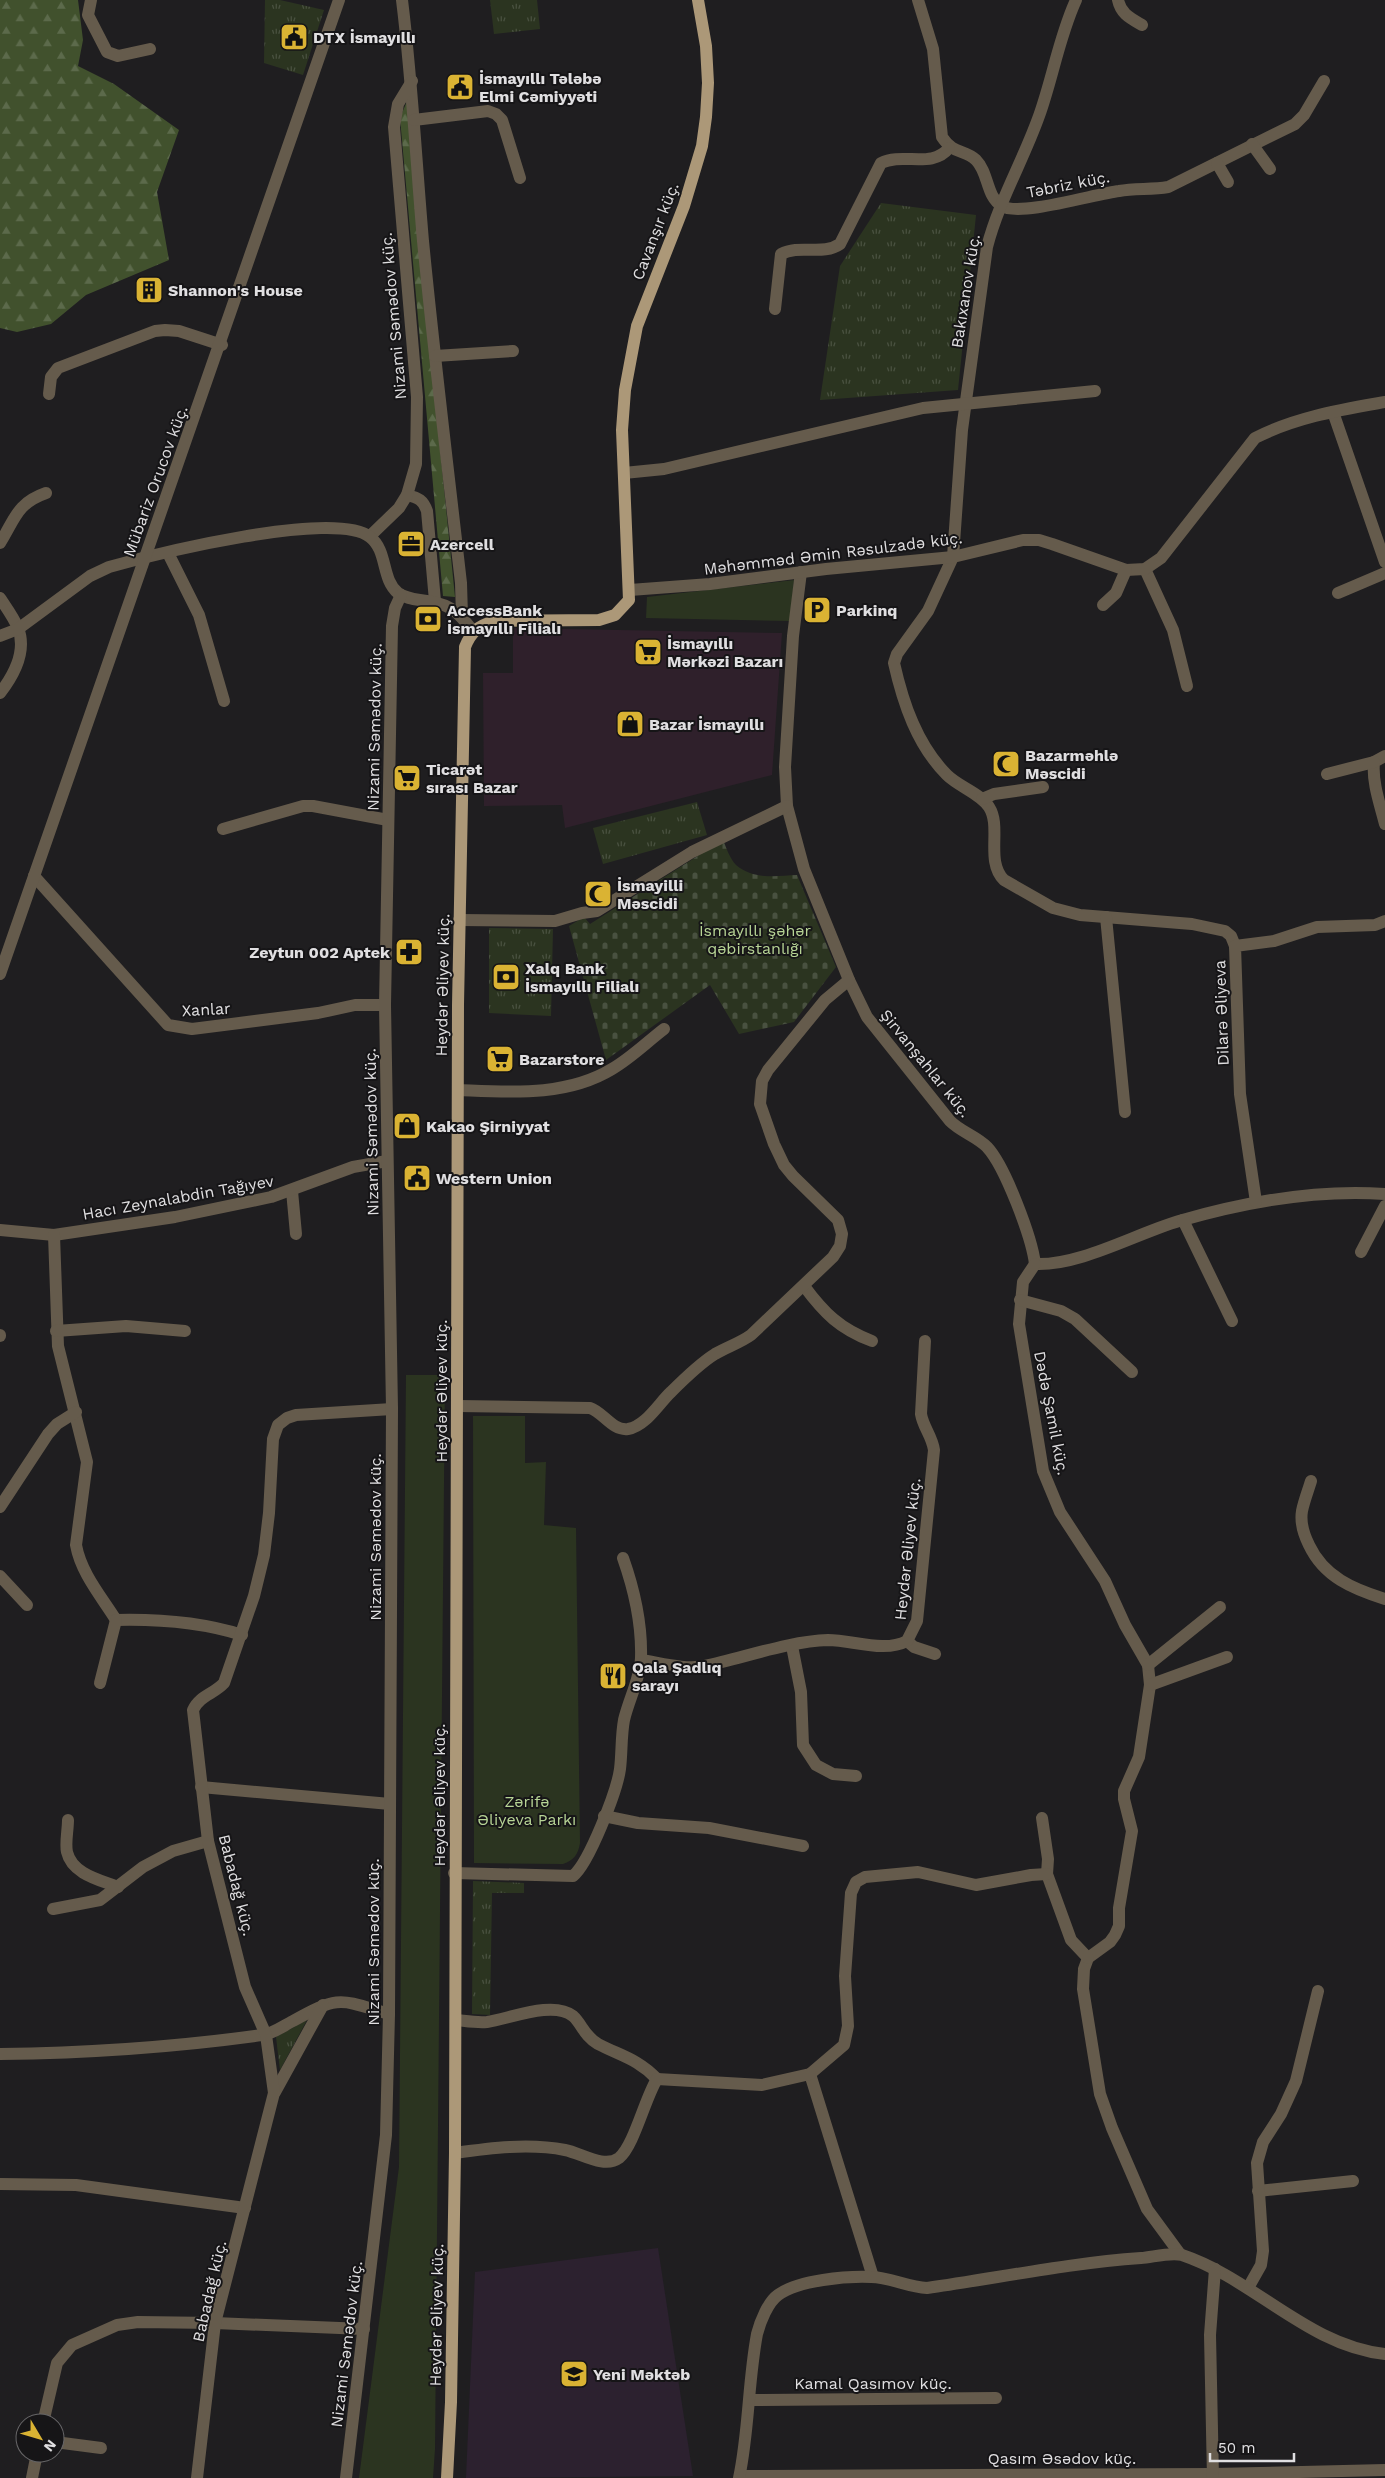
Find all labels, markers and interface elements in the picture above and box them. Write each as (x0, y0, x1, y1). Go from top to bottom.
public building icon: DTX İsmayıllı (279, 22, 309, 52)
place label: DTX İsmayıllı (313, 28, 416, 47)
place label: İsmayıllı Tələbə Elmi Cəmiyyəti (479, 69, 602, 106)
public building icon: İsmayıllı Tələbə Elmi Cəmiyyəti (445, 72, 475, 102)
street label: Təbriz küç. (1025, 167, 1111, 202)
street label: Cavanşır küç. (628, 180, 683, 283)
street label: Nizami Səmədov küç. (377, 232, 410, 400)
street label: Bakıxanov küç. (947, 233, 984, 349)
building icon: Shannon's House (134, 275, 164, 305)
place label: Shannon's House (168, 281, 303, 300)
street label: Mübariz Orucov küç. (119, 403, 192, 559)
street label: Məhəmməd Əmin Rəsulzadə küç. (703, 528, 963, 579)
office icon: Azercell (396, 529, 426, 559)
place label: Azercell (430, 535, 495, 554)
parking icon: Parkinq (802, 595, 832, 625)
place label: AccessBank İsmayıllı Filialı (447, 601, 561, 638)
place label: Parkinq (836, 601, 897, 620)
bank icon: AccessBank İsmayıllı Filialı (413, 604, 443, 634)
place label: İsmayıllı Mərkəzi Bazarı (667, 634, 783, 671)
supermarket icon: İsmayıllı Mərkəzi Bazarı (633, 637, 663, 667)
street label: Nizami Səmədov küç. (364, 643, 385, 811)
shop icon: Bazar İsmayıllı (615, 709, 645, 739)
place label: Bazar İsmayıllı (649, 715, 764, 734)
place label: Bazarməhlə Məscidi (1025, 746, 1118, 783)
mosque icon: Bazarməhlə Məscidi (991, 749, 1021, 779)
place label: Ticarət sırası Bazar (426, 760, 518, 797)
supermarket icon: Ticarət sırası Bazar (392, 763, 422, 793)
place label: İsmayilli Məscidi (617, 876, 683, 913)
mosque icon: İsmayilli Məscidi (583, 879, 613, 909)
street label: Heydər Əliyev küç. (432, 913, 453, 1057)
park label: İsmayıllı şəhər qəbirstanlığı (699, 921, 812, 958)
pharmacy icon: Zeytun 002 Aptek (394, 937, 424, 967)
place label: Zeytun 002 Aptek (249, 943, 390, 962)
place label: Xalq Bank İsmayıllı Filialı (525, 959, 639, 996)
street label: Dilarə Əliyeva (1210, 960, 1233, 1066)
bank icon: Xalq Bank İsmayıllı Filialı (491, 962, 521, 992)
street label: Xanlar (181, 999, 231, 1020)
street label: Şirvanşahlar küç. (876, 1006, 975, 1121)
supermarket icon: Bazarstore (485, 1044, 515, 1074)
street label: Nizami Səmədov küç. (361, 1048, 382, 1216)
place label: Bazarstore (519, 1050, 605, 1069)
shop icon: Kakao Şirniyyat (392, 1111, 422, 1141)
place label: Kakao Şirniyyat (426, 1117, 550, 1136)
public building icon: Western Union (402, 1163, 432, 1193)
place label: Western Union (436, 1169, 552, 1188)
street label: Hacı Zeynalabdin Tağıyev (81, 1171, 276, 1224)
street label: Heydər Əliyev küç. (432, 1320, 451, 1462)
street label: Dədə Şamil küç. (1030, 1349, 1073, 1477)
street label: Nizami Səmədov küç. (366, 1453, 385, 1621)
street label: Heydər Əliyev küç. (891, 1477, 924, 1621)
place label: Qala Şadlıq sarayı (632, 1658, 721, 1695)
restaurant icon: Qala Şadlıq sarayı (598, 1661, 628, 1691)
street label: Heydər Əliyev küç. (430, 1724, 449, 1866)
park label: Zərifə Əliyeva Parkı (478, 1792, 576, 1829)
street label: Babadağ küç. (215, 1832, 258, 1938)
street label: Nizami Səmədov küç. (364, 1858, 383, 2026)
street label: Babadağ küç. (189, 2238, 230, 2344)
street label: Heydər Əliyev küç. (426, 2243, 447, 2387)
street label: Nizami Səmədov küç. (327, 2260, 366, 2428)
school or university icon: Yeni Məktəb (559, 2359, 589, 2389)
place label: Yeni Məktəb (593, 2365, 690, 2384)
street label: Kamal Qasımov küç. (794, 2374, 952, 2393)
north arrow (15, 2413, 65, 2463)
scale bar (1210, 2430, 1294, 2462)
text: N (41, 2437, 60, 2455)
text: 50 m (1218, 2439, 1255, 2457)
street label: Qasım Əsədov küç. (988, 2449, 1136, 2468)

